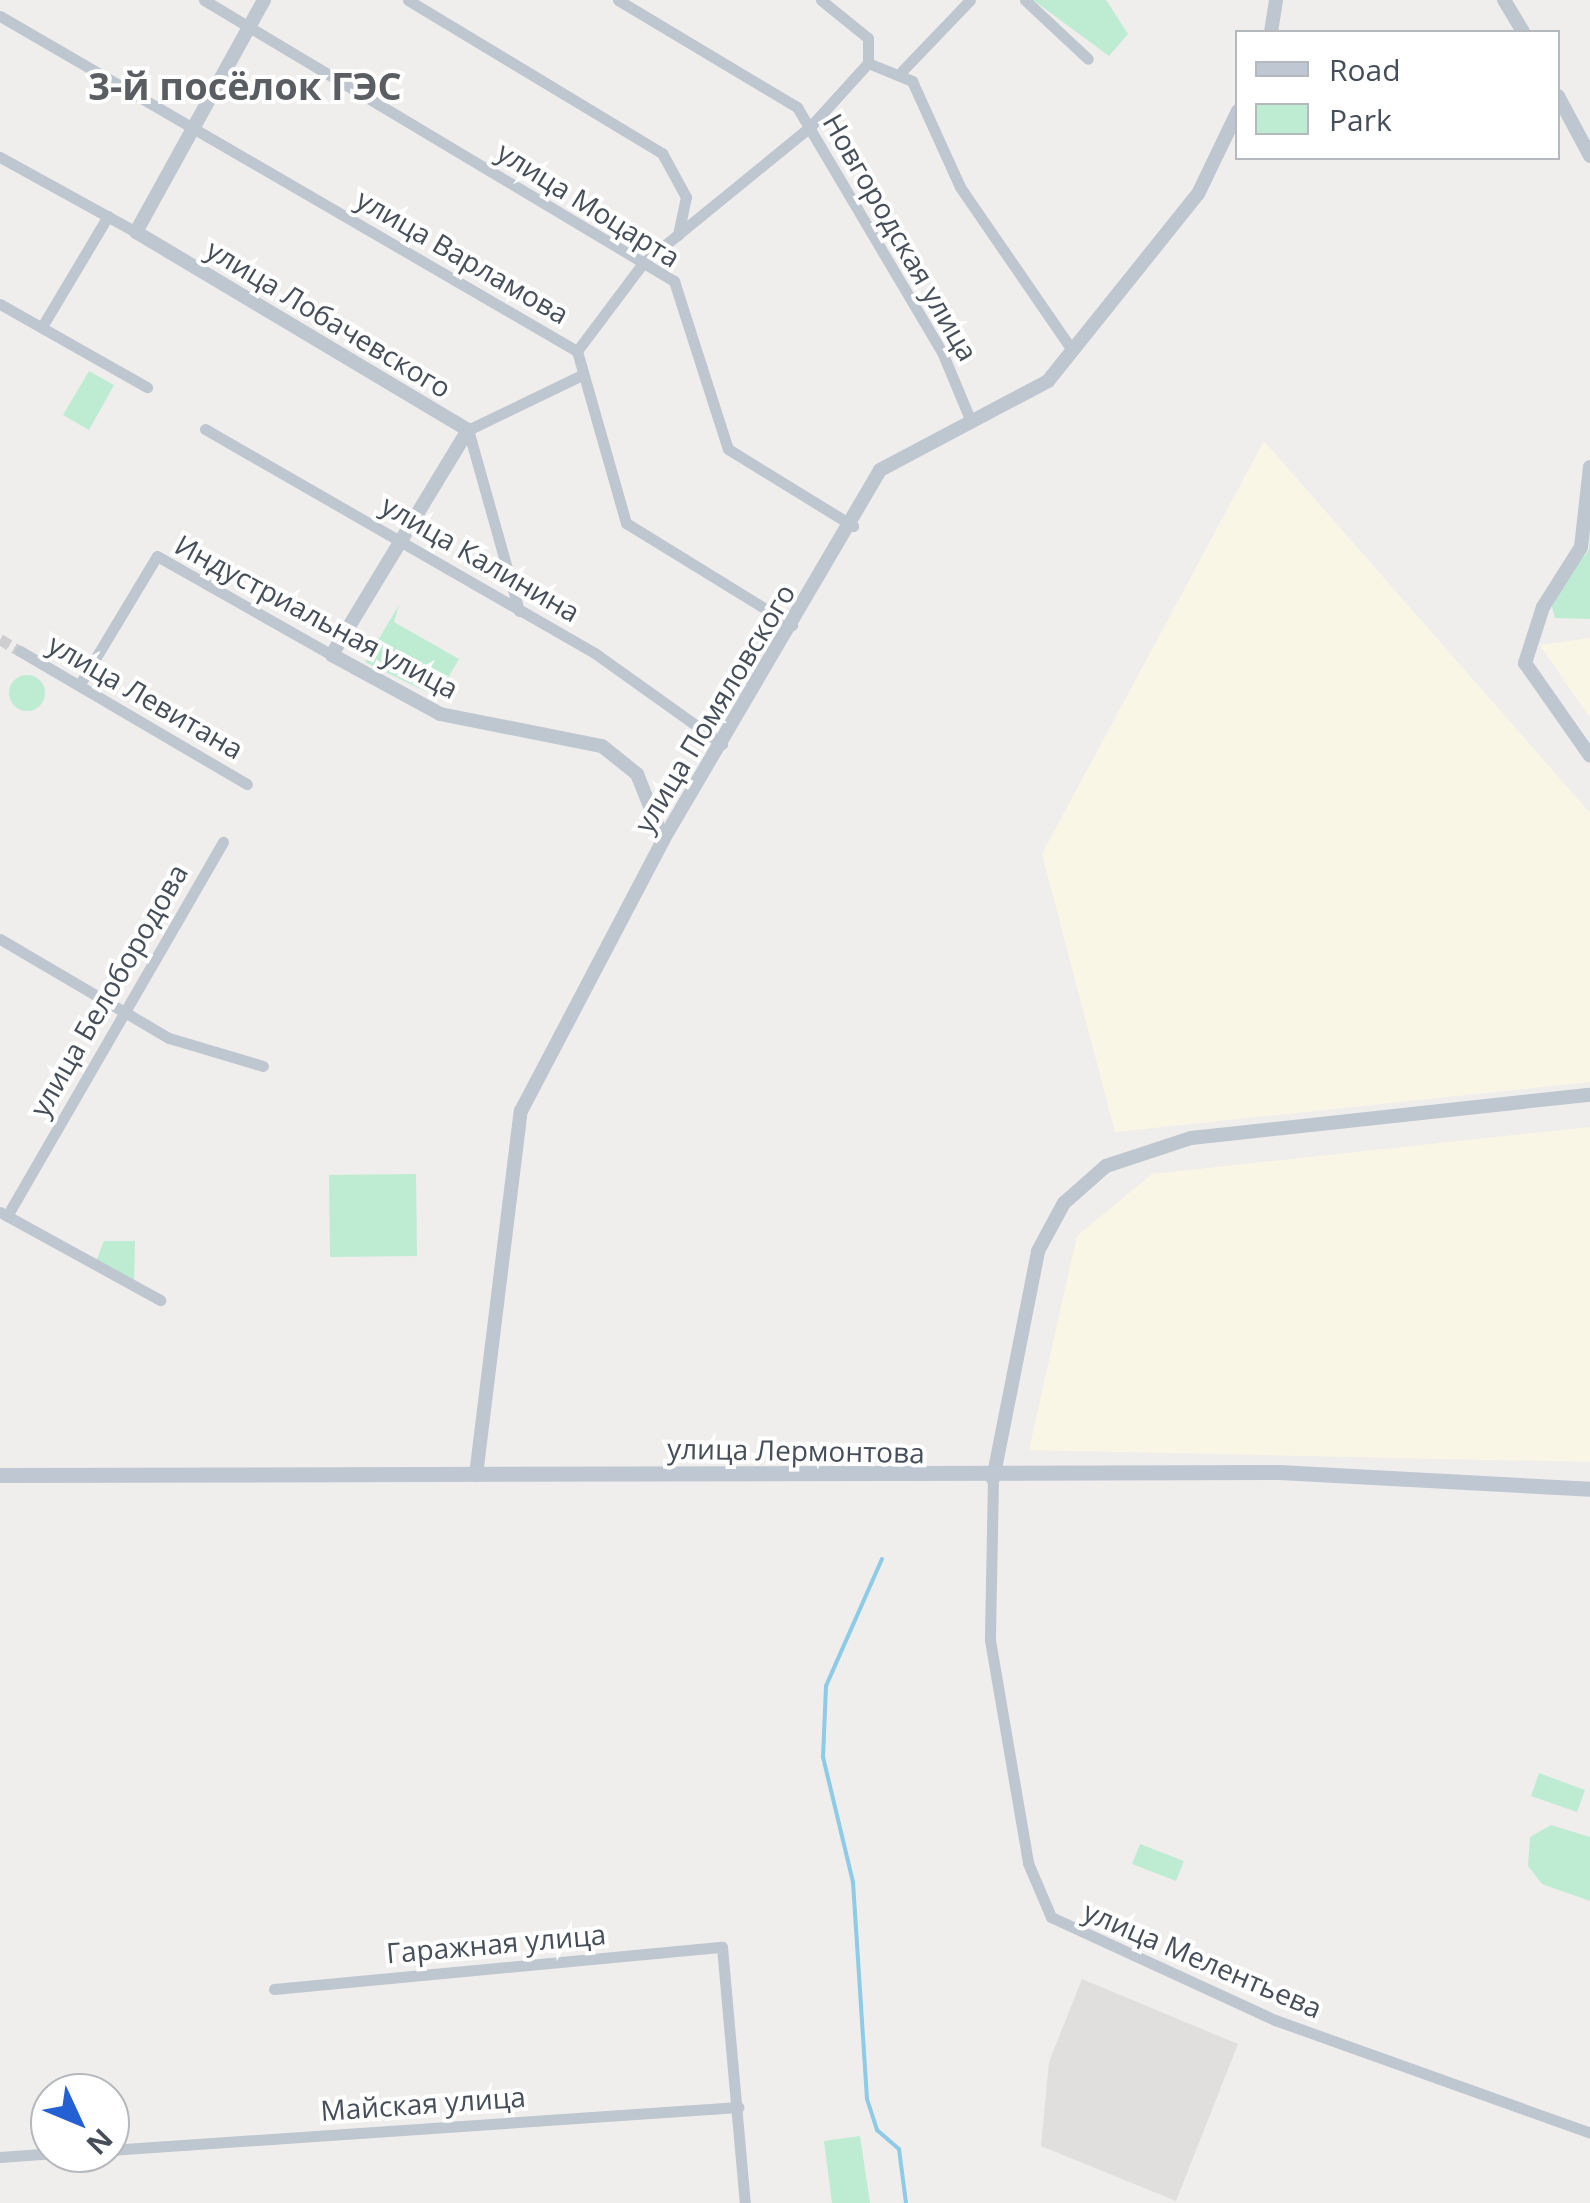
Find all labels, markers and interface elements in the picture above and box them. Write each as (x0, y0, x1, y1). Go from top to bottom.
legend (1235, 30, 1560, 160)
text: Road (1329, 49, 1401, 90)
district label: 3-й посёлок ГЭС (88, 63, 402, 109)
text: Park (1329, 99, 1392, 140)
street label: Новгородская улица (817, 107, 985, 367)
street label: улица Моцарта (491, 134, 687, 274)
street label: улица Варламова (351, 182, 575, 330)
street label: улица Лобачевского (201, 232, 457, 404)
street label: улица Калинина (376, 488, 586, 628)
street label: Индустриальная улица (170, 527, 464, 705)
street label: улица Помяловского (626, 578, 802, 838)
street label: улица Левитана (43, 627, 249, 765)
street label: улица Белобородова (22, 858, 194, 1122)
street label: улица Лермонтова (667, 1431, 925, 1469)
street label: улица Мелентьева (1079, 1894, 1327, 2024)
street label: Гаражная улица (385, 1917, 607, 1969)
north arrow (30, 2073, 130, 2173)
street label: Майская улица (319, 2079, 527, 2127)
text: N (79, 2121, 122, 2164)

